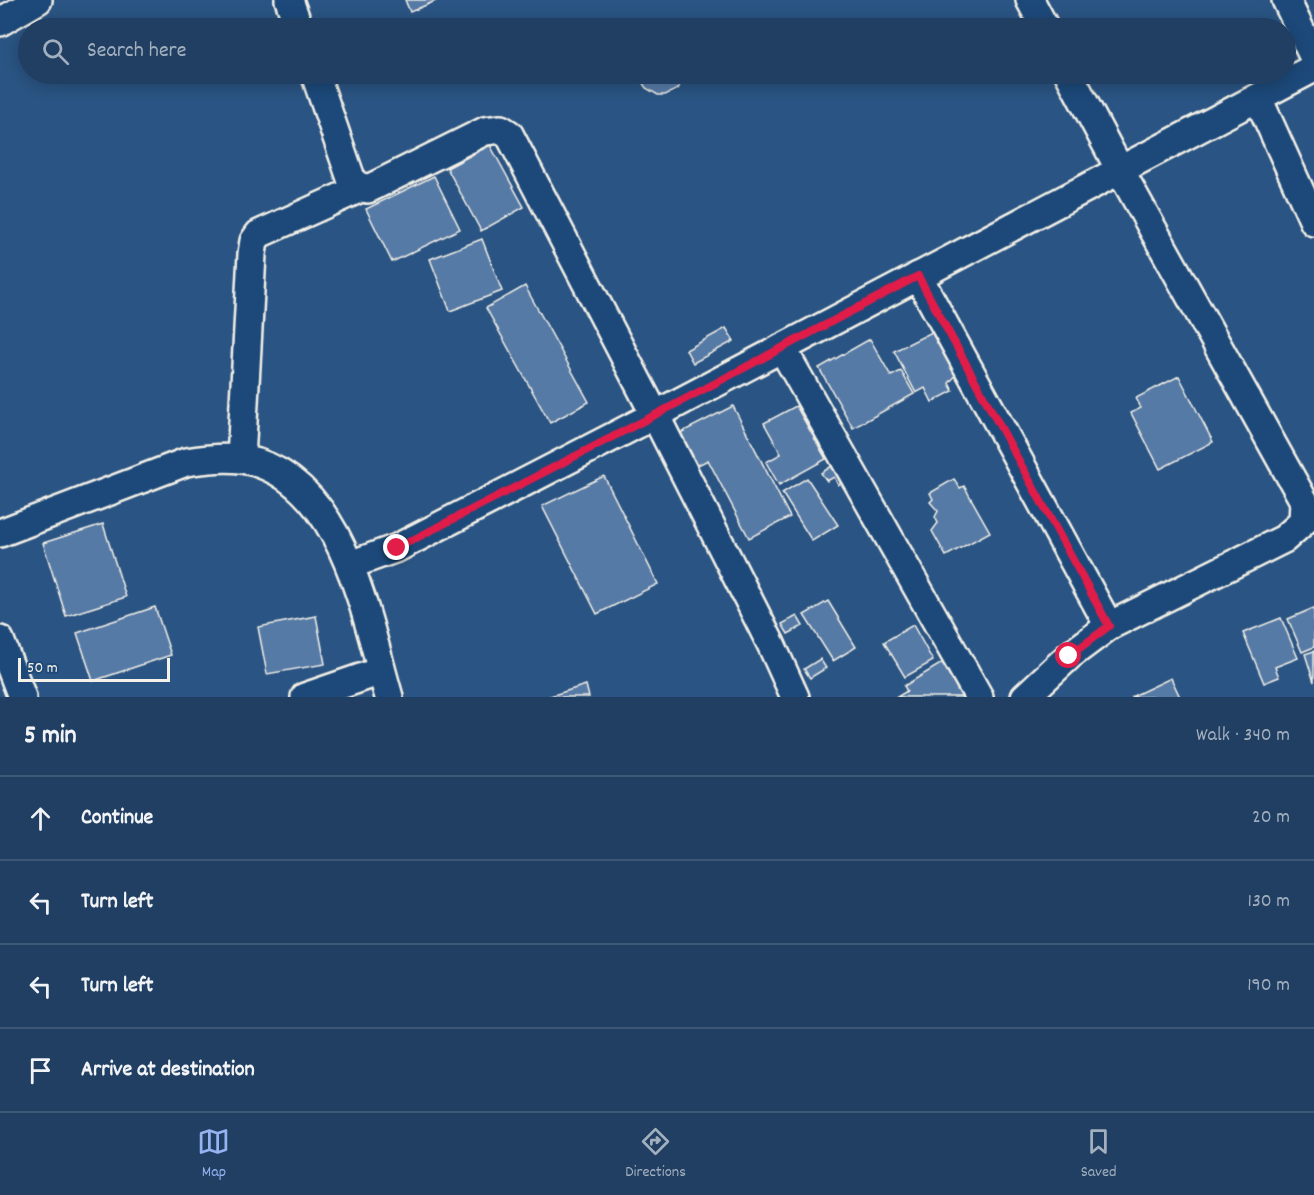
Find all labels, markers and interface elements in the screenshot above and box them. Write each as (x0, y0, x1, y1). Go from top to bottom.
search box (18, 18, 1296, 84)
icon: search (39, 35, 72, 68)
text: Search here (87, 36, 186, 67)
route end (383, 534, 409, 560)
route start (1055, 642, 1081, 668)
scale bar (18, 655, 170, 682)
text: 50 m (27, 657, 58, 680)
text: 5 min (24, 718, 77, 755)
text: Walk · 340 m (1196, 722, 1290, 750)
icon: ahead (24, 802, 57, 835)
text: Continue (81, 803, 153, 834)
text: 20 m (1252, 804, 1290, 832)
icon: left (24, 886, 57, 919)
text: Turn left (81, 887, 153, 918)
text: 130 m (1248, 888, 1290, 916)
icon: left (24, 970, 57, 1003)
text: Turn left (81, 971, 153, 1002)
text: 190 m (1247, 972, 1290, 1000)
icon: arrive (24, 1054, 57, 1087)
text: Arrive at destination (81, 1055, 255, 1086)
tab: Map (197, 1125, 230, 1184)
tab: Directions (625, 1125, 686, 1184)
tab: Saved (1081, 1125, 1117, 1184)

